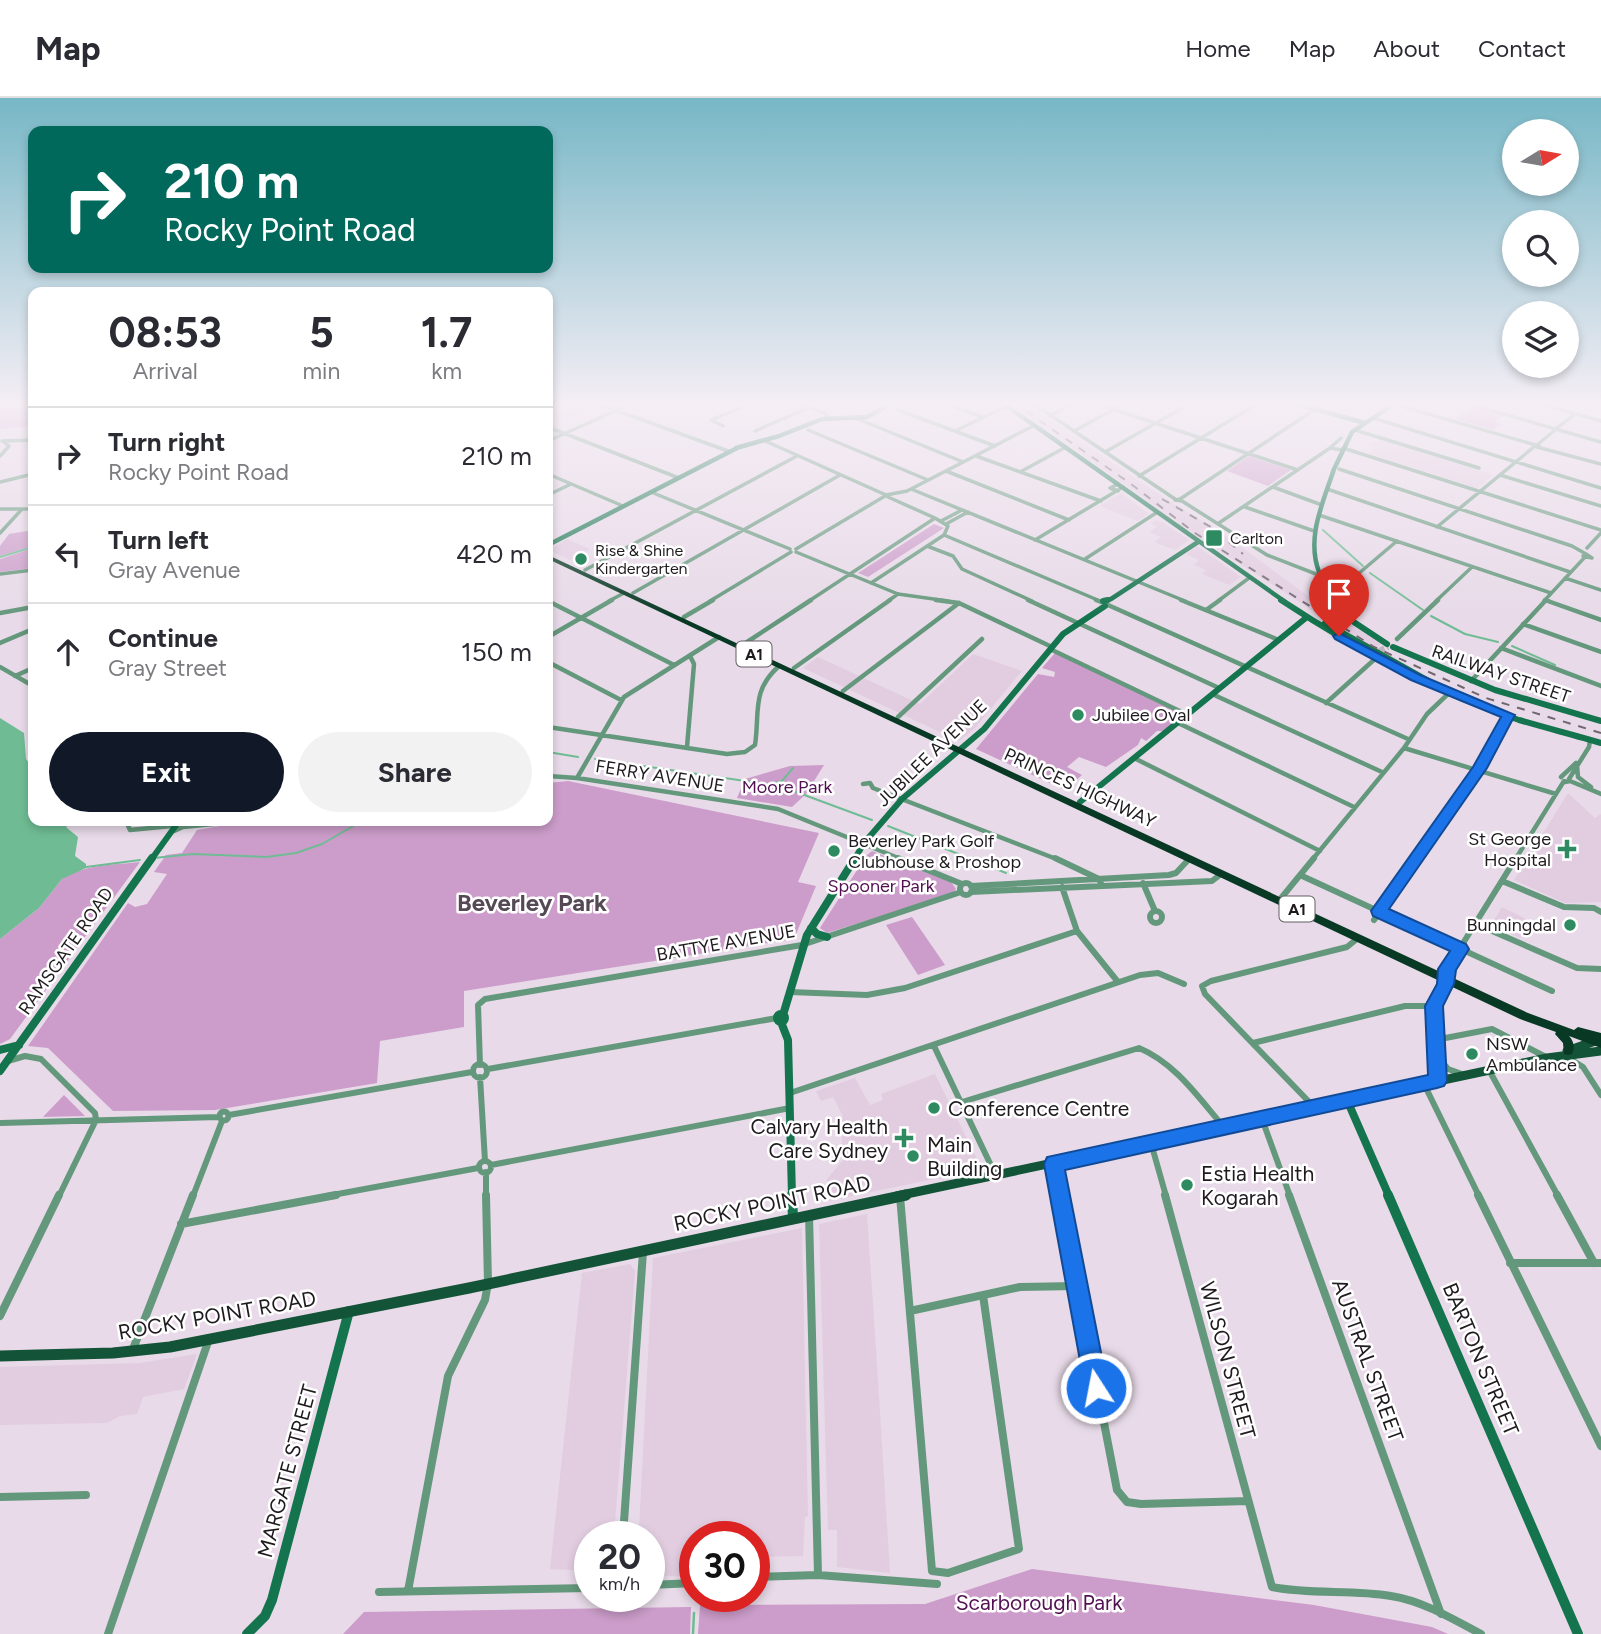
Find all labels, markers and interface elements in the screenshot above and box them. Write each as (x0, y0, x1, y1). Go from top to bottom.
text: Map (35, 29, 101, 68)
text: Home (1185, 34, 1251, 63)
text: Map (1289, 34, 1335, 63)
text: About (1373, 34, 1440, 63)
text: Contact (1478, 34, 1566, 63)
north arrow (1502, 119, 1578, 196)
map controls (1502, 119, 1579, 378)
text: 210 m (164, 151, 299, 210)
icon: right (49, 154, 140, 245)
button: search (1502, 210, 1579, 287)
text: Rocky Point Road (164, 211, 416, 249)
button: layers (1502, 301, 1579, 378)
text: 08:53 (109, 307, 222, 358)
text: 5 (309, 307, 334, 358)
text: 1.7 (421, 307, 472, 358)
text: Arrival (133, 357, 198, 385)
text: min (303, 357, 340, 385)
text: km (431, 357, 462, 385)
text: Turn right (108, 426, 225, 458)
icon: right (49, 437, 87, 475)
text: 210 m (462, 440, 532, 472)
text: Rocky Point Road (108, 458, 289, 486)
text: Turn left (108, 524, 209, 556)
marker: Carlton (1204, 528, 1224, 548)
place label: Carlton (1230, 529, 1283, 548)
icon: left (49, 535, 87, 573)
text: 420 m (456, 538, 532, 570)
place label: Rise & Shine Kindergarten (595, 541, 688, 578)
marker: Rise & Shine Kindergarten (573, 551, 589, 567)
text: Gray Avenue (108, 556, 240, 584)
pin (1309, 564, 1369, 636)
icon: arrive (1320, 575, 1358, 613)
text: Continue (108, 622, 218, 654)
icon: ahead (49, 633, 87, 671)
text: 150 m (461, 636, 532, 668)
street label: RAILWAY STREET (1429, 640, 1573, 708)
road number: A1 (736, 642, 772, 666)
text: Gray Street (108, 654, 227, 682)
street label: JUBILEE AVENUE (872, 695, 992, 811)
place label: Jubilee Oval (1092, 704, 1190, 726)
marker: Jubilee Oval (1070, 707, 1086, 723)
button: Exit (49, 732, 284, 812)
button: Share (298, 732, 532, 812)
street label: PRINCES HIGHWAY (1001, 743, 1159, 833)
street label: FERRY AVENUE (594, 755, 726, 797)
park label: Moore Park (742, 776, 833, 798)
place label: St George Hospital (1468, 828, 1551, 871)
place label: Beverley Park Golf Clubhouse & Proshop (848, 830, 1021, 873)
marker: St George Hospital (1557, 839, 1577, 859)
marker: Beverley Park Golf Clubhouse & Proshop (826, 843, 842, 859)
park label: Spooner Park (827, 875, 935, 897)
street label: RAMSGATE ROAD (14, 883, 118, 1019)
district label: Beverley Park (457, 888, 607, 917)
road number: A1 (1280, 896, 1314, 922)
place label: Bunningdal (1466, 914, 1556, 936)
marker: Bunningdal (1562, 917, 1578, 933)
street label: BATTYE AVENUE (655, 920, 797, 966)
place label: NSW Ambulance (1486, 1033, 1577, 1076)
marker: NSW Ambulance (1464, 1046, 1480, 1062)
place label: Conference Centre (948, 1096, 1129, 1121)
marker: Conference Centre (926, 1100, 942, 1116)
place label: Calvary Health Care Sydney (751, 1114, 888, 1163)
marker: Calvary Health Care Sydney (894, 1128, 914, 1148)
place label: Main Building (927, 1132, 1002, 1181)
marker: Main Building (905, 1148, 921, 1164)
place label: Estia Health Kogarah (1201, 1161, 1314, 1210)
street label: ROCKY POINT ROAD (671, 1170, 873, 1236)
marker: Estia Health Kogarah (1179, 1177, 1195, 1193)
street label: AUSTRAL STREET (1327, 1275, 1409, 1445)
street label: WILSON STREET (1195, 1279, 1261, 1442)
street label: BARTON STREET (1438, 1279, 1525, 1440)
street label: ROCKY POINT ROAD (116, 1285, 318, 1345)
position arrow (1059, 1351, 1133, 1425)
street label: MARGATE STREET (252, 1381, 322, 1560)
speed limit sign: 30 (679, 1521, 770, 1612)
text: 20 (598, 1536, 641, 1578)
text: km/h (599, 1573, 640, 1595)
park label: Scarborough Park (956, 1590, 1123, 1615)

